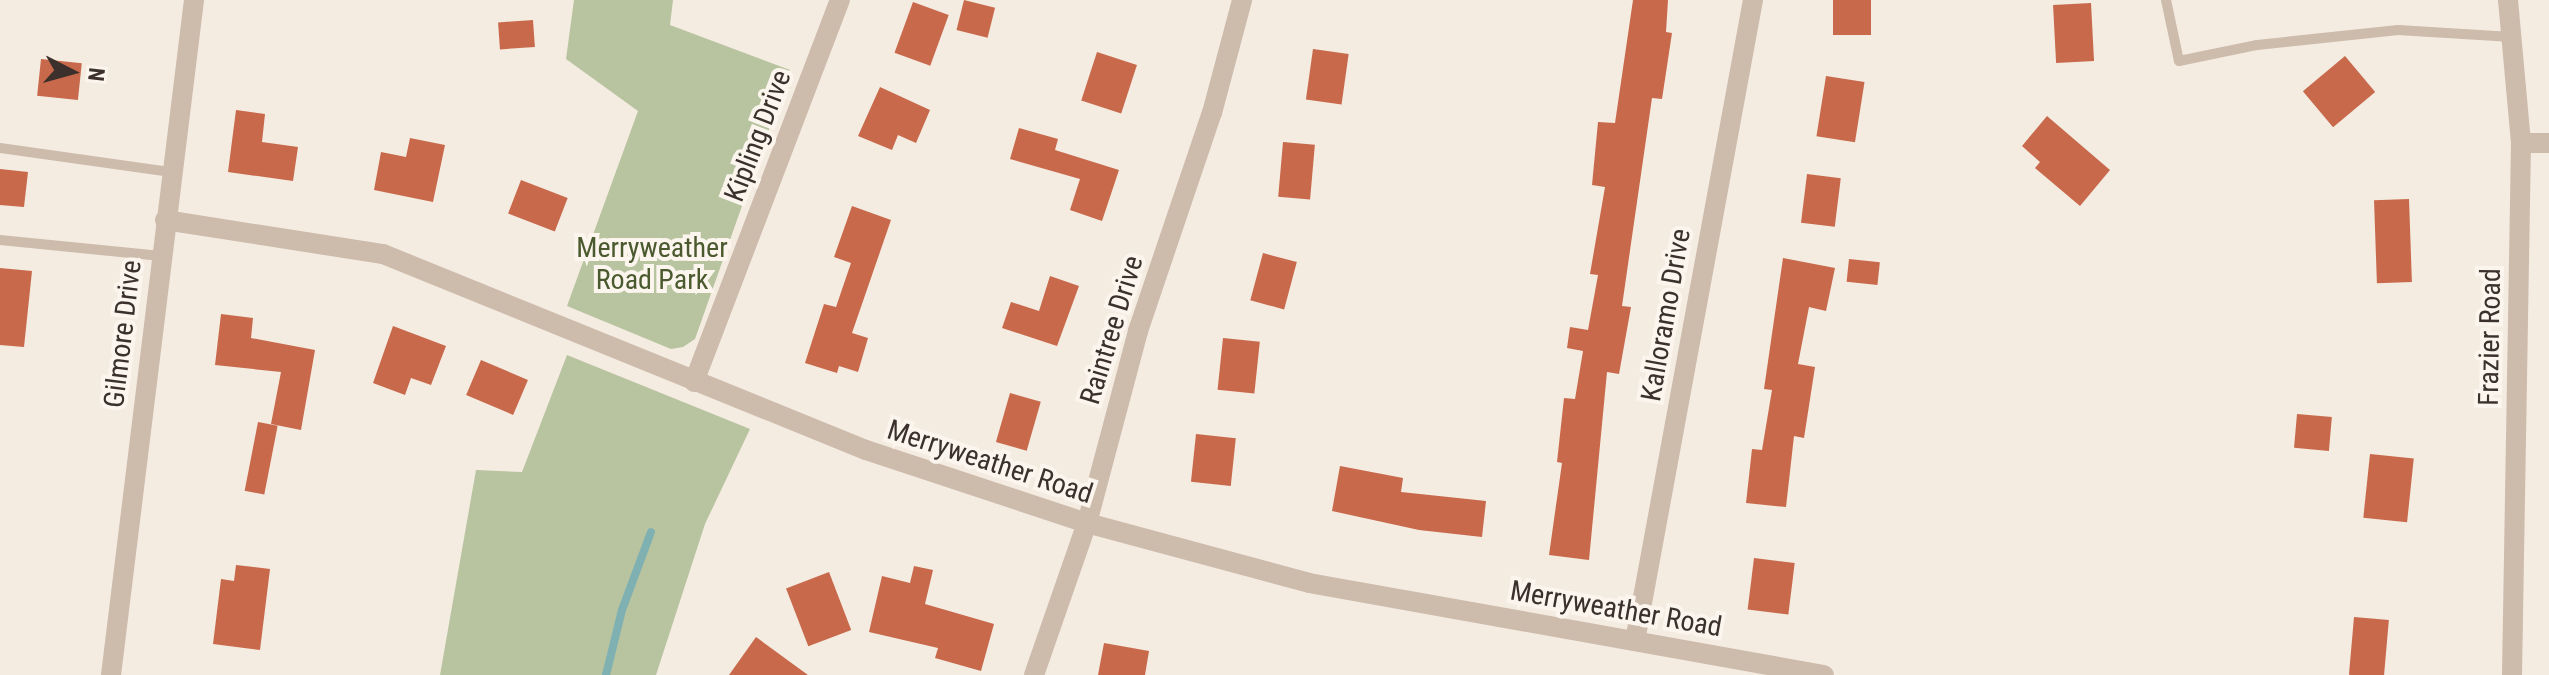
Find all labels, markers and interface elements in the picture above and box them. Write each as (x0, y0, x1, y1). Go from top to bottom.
north arrow (32, 32, 112, 112)
street label: Kipling Drive (718, 66, 798, 206)
text: N (83, 67, 110, 83)
street label: Kalloramo Drive (1634, 226, 1698, 404)
park label: Merryweather Road Park (576, 231, 728, 297)
street label: Raintree Drive (1074, 252, 1150, 408)
street label: Gilmore Drive (97, 258, 149, 410)
street label: Frazier Road (2472, 268, 2508, 406)
street label: Merryweather Road (883, 413, 1097, 511)
street label: Merryweather Road (1508, 574, 1724, 644)

